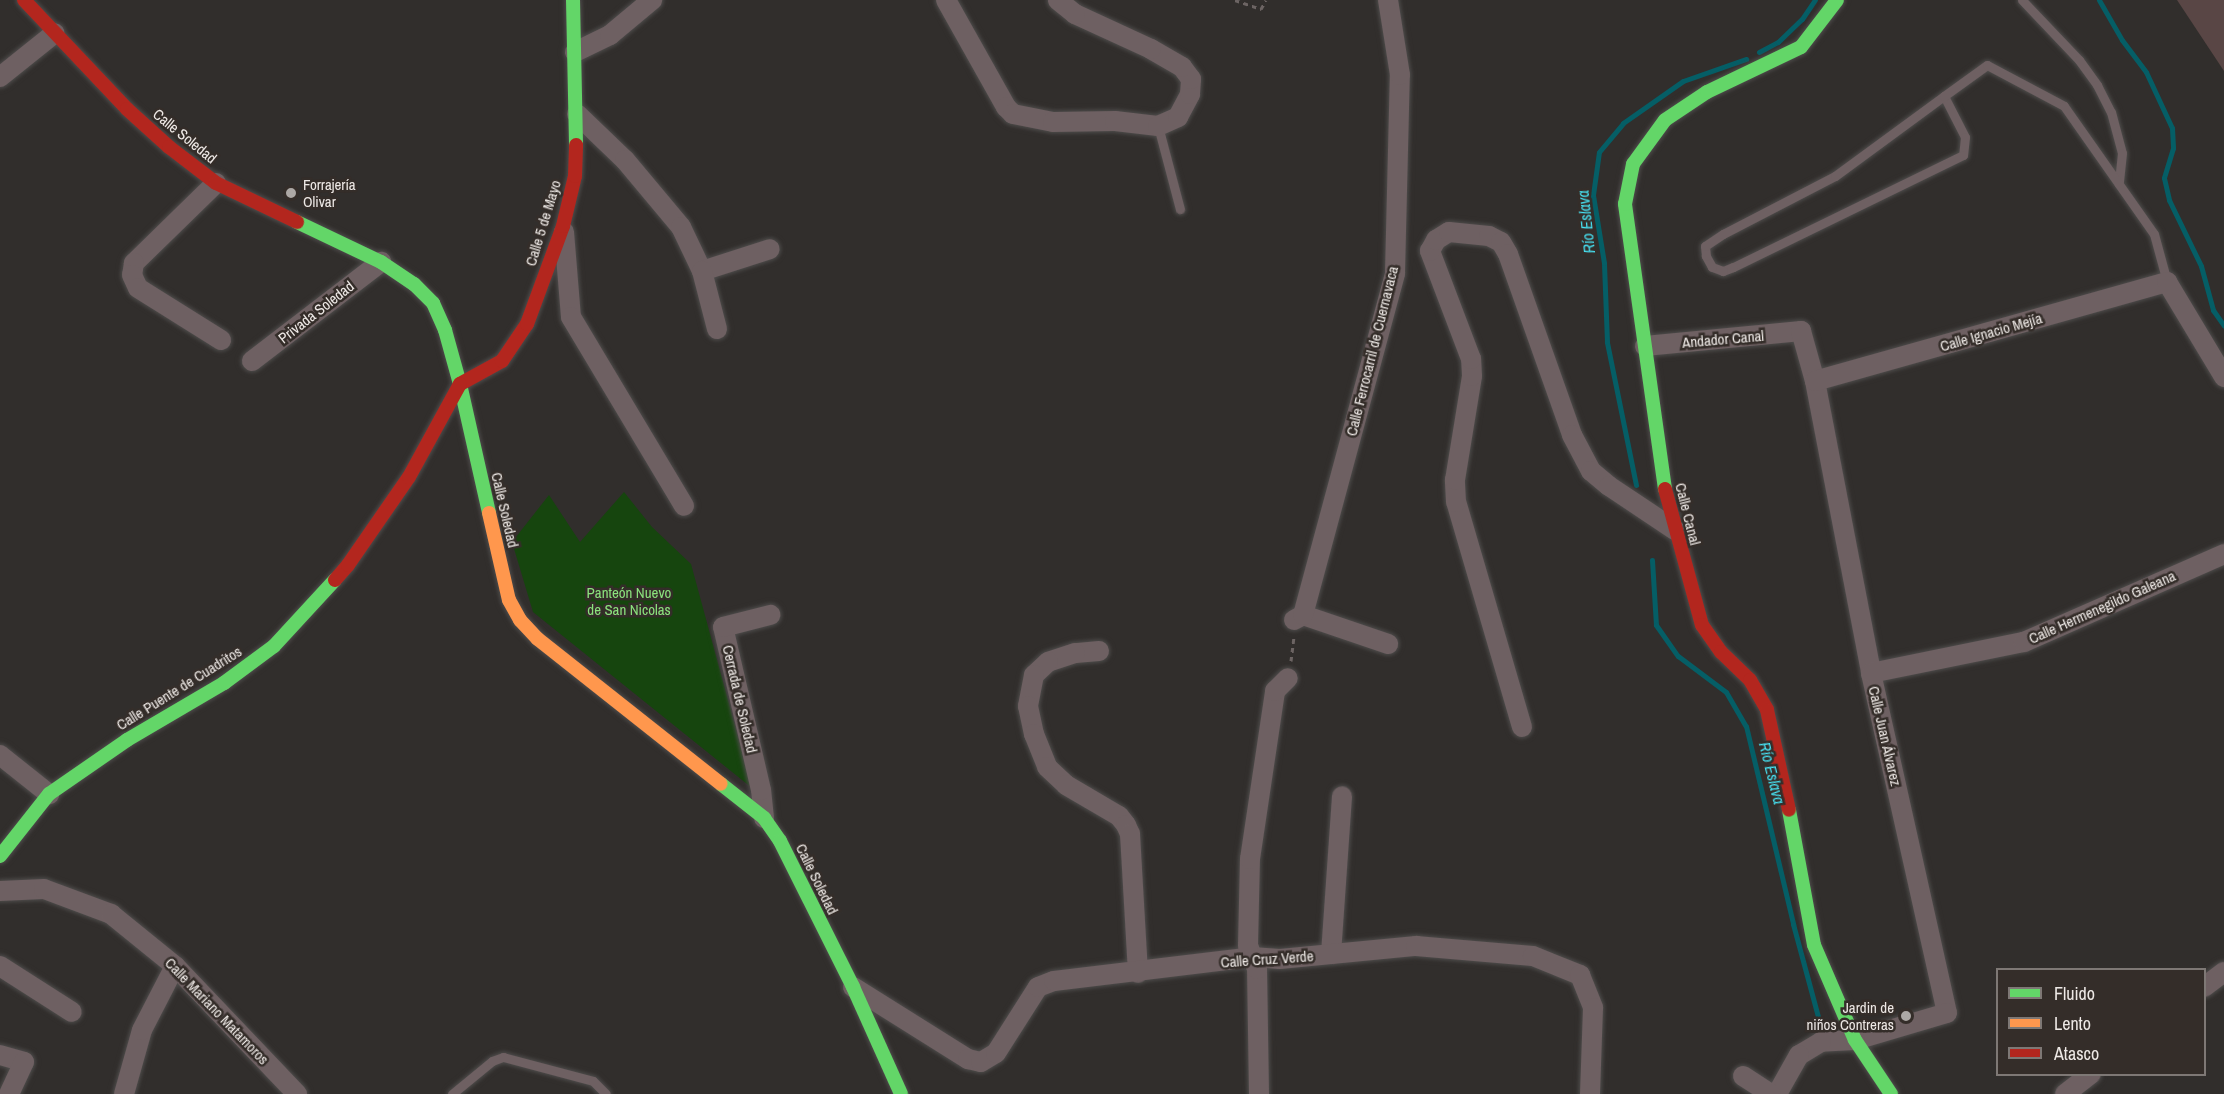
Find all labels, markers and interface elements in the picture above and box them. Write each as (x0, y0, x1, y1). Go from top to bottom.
street label: Calle Soledad (150, 105, 220, 167)
place label: Forrajería Olivar (303, 175, 356, 210)
street label: Calle 5 de Mayo (521, 178, 565, 268)
marker: Forrajería Olivar (284, 186, 298, 200)
water label: Río Eslava (1573, 189, 1599, 255)
street label: Calle Ferrocarril de Cuernavaca (1342, 264, 1402, 438)
street label: Privada Soledad (275, 277, 357, 347)
street label: Calle Ignacio Mejía (1938, 309, 2044, 355)
street label: Andador Canal (1681, 326, 1765, 352)
street label: Calle Soledad (488, 471, 522, 549)
street label: Calle Canal (1672, 481, 1704, 547)
street label: Calle Hermenegildo Galeana (2026, 567, 2178, 647)
park label: Panteón Nuevo de San Nicolas (587, 583, 671, 618)
street label: Calle Puente de Cuadritos (113, 642, 245, 734)
street label: Cerrada de Soledad (719, 643, 761, 755)
street label: Calle Juan Álvarez (1865, 684, 1905, 788)
water label: Río Eslava (1755, 740, 1789, 806)
street label: Calle Soledad (792, 841, 842, 917)
street label: Calle Cruz Verde (1220, 947, 1314, 971)
street label: Calle Mariano Matamoros (161, 954, 273, 1068)
legend (1996, 968, 2206, 1076)
text: Fluido (2054, 981, 2095, 1006)
place label: Jardin de niños Contreras (1806, 998, 1894, 1033)
marker: Jardin de niños Contreras (1899, 1009, 1913, 1023)
text: Lento (2054, 1011, 2091, 1036)
text: Atasco (2054, 1041, 2099, 1066)

